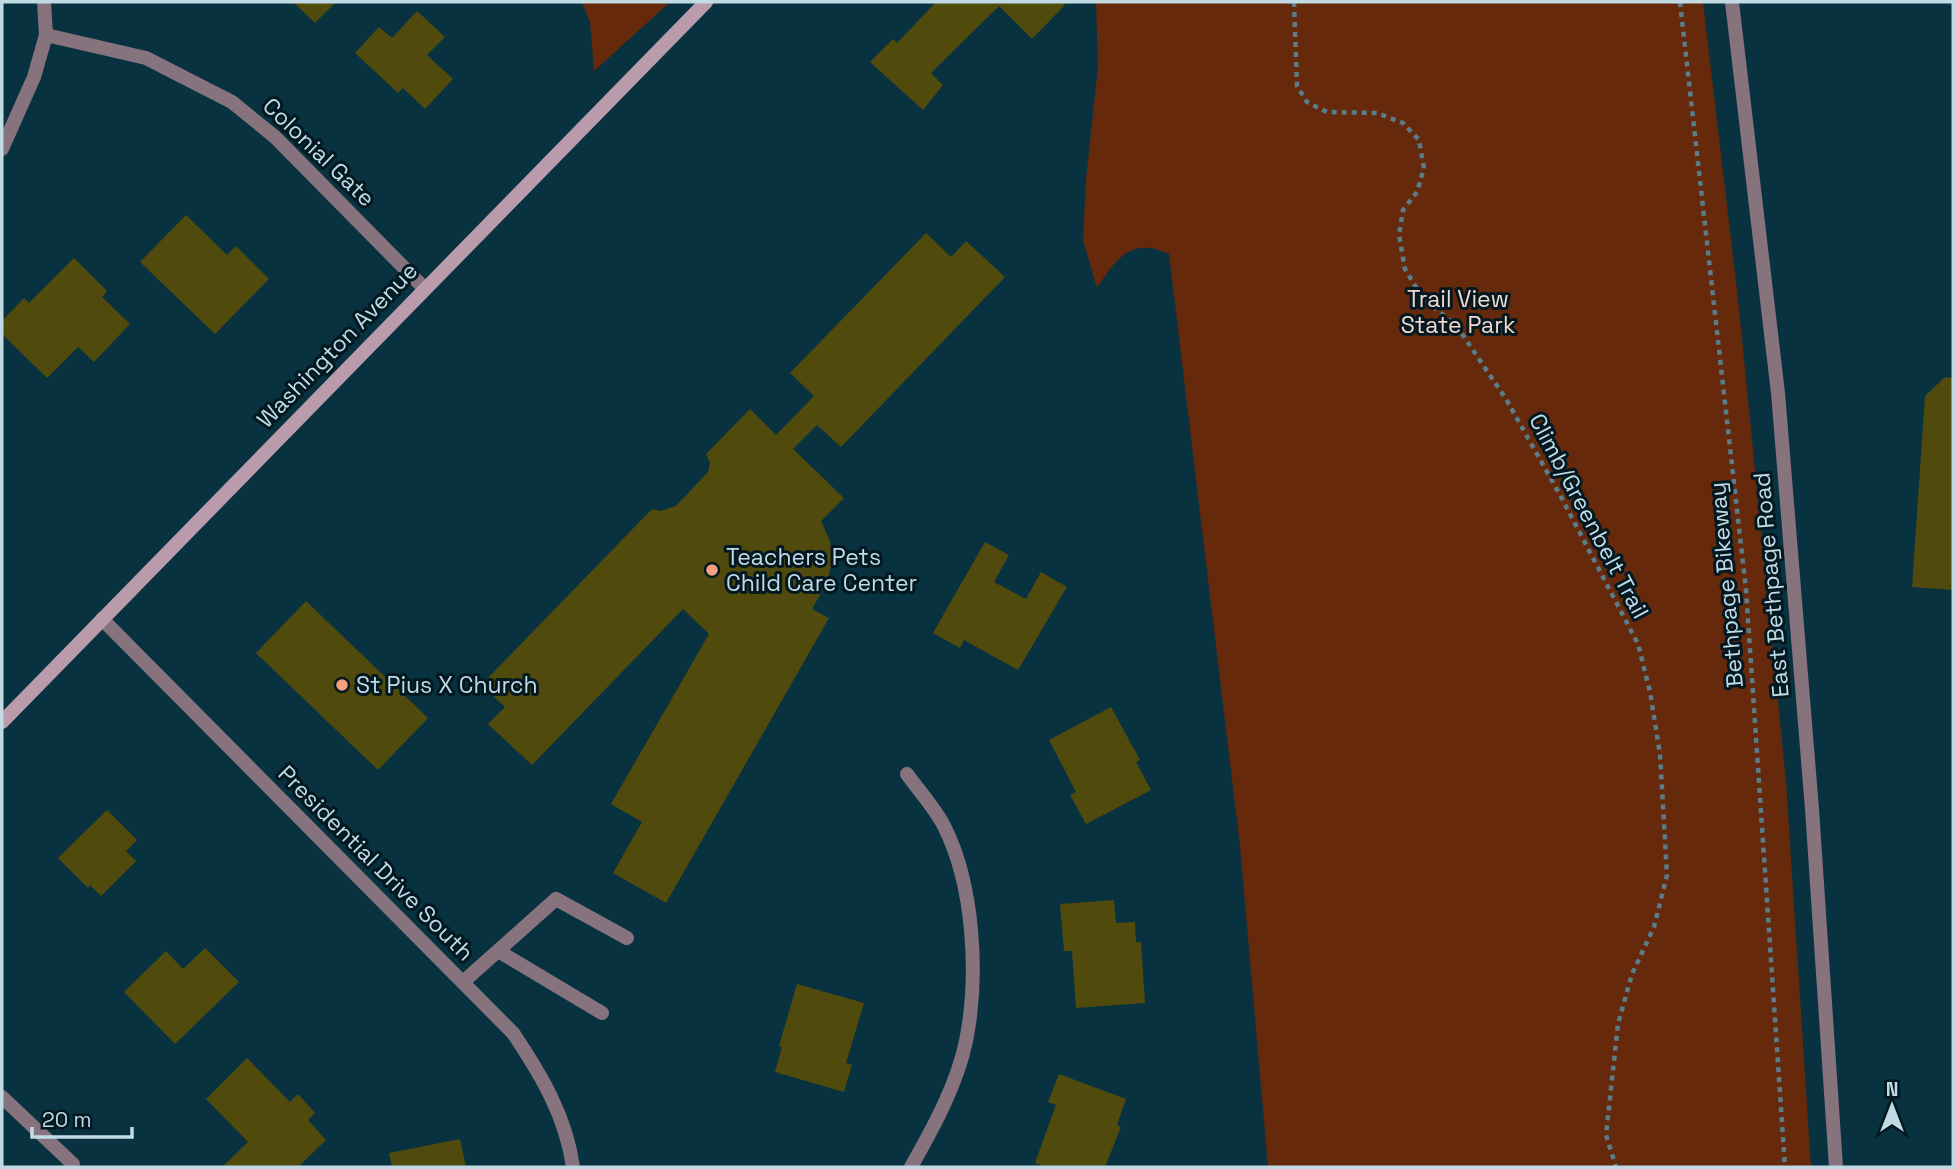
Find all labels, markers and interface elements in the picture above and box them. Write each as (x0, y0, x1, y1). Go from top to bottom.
street label: Colonial Gate (257, 91, 381, 213)
street label: Washington Avenue (250, 256, 424, 434)
park label: Trail View State Park (1401, 284, 1515, 340)
street label: Climb/Greenbelt Trail (1522, 408, 1656, 624)
street label: East Bethpage Road (1746, 471, 1796, 699)
street label: Bethpage Bikeway (1702, 481, 1750, 689)
place label: Teachers Pets Child Care Center (726, 542, 917, 598)
marker: Teachers Pets Child Care Center (704, 562, 720, 578)
place label: St Pius X Church (356, 670, 538, 700)
marker: St Pius X Church (334, 677, 350, 693)
street label: Presidential Drive South (272, 759, 480, 967)
north arrow (1857, 1071, 1927, 1141)
text: N (1886, 1077, 1898, 1102)
scale bar (32, 1096, 131, 1140)
text: 20 m (42, 1106, 92, 1133)

